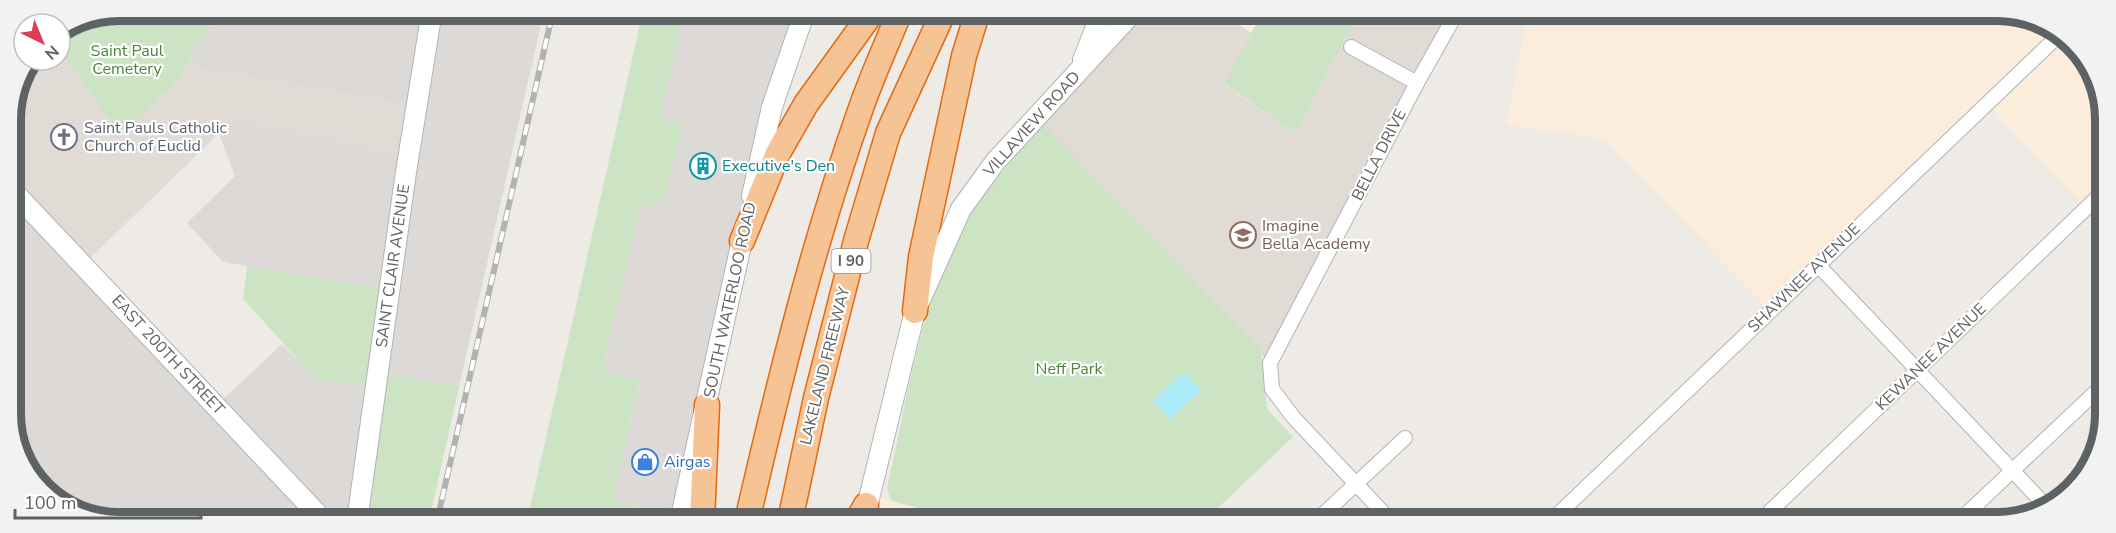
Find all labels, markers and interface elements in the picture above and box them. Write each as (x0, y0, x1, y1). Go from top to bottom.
north arrow (12, 12, 72, 72)
text: N (40, 40, 63, 64)
park label: Saint Paul Cemetery (91, 40, 164, 80)
street label: VILLAVIEW ROAD (978, 66, 1085, 182)
street label: BELLA DRIVE (1346, 105, 1412, 205)
place label: Saint Pauls Catholic Church of Euclid (84, 117, 228, 157)
church icon: Saint Pauls Catholic Church of Euclid (49, 122, 79, 152)
building icon: Executive's Den (688, 151, 718, 181)
place label: Executive's Den (722, 155, 835, 177)
street label: SAINT CLAIR AVENUE (371, 183, 415, 349)
street label: SOUTH WATERLOO ROAD (698, 200, 762, 400)
place label: Imagine Bella Academy (1262, 215, 1371, 255)
street label: SHAWNEE AVENUE (1743, 218, 1865, 338)
school or university icon: Imagine Bella Academy (1228, 220, 1258, 250)
road number: I 90 (832, 249, 870, 273)
street label: LAKELAND FREEWAY (795, 284, 855, 447)
street label: EAST 200TH STREET (107, 290, 230, 420)
street label: KEWANEE AVENUE (1871, 298, 1991, 416)
park label: Neff Park (1036, 358, 1103, 380)
shop icon: Airgas (630, 447, 660, 477)
place label: Airgas (664, 451, 711, 473)
scale bar (15, 482, 201, 520)
text: 100 m (24, 491, 76, 515)

